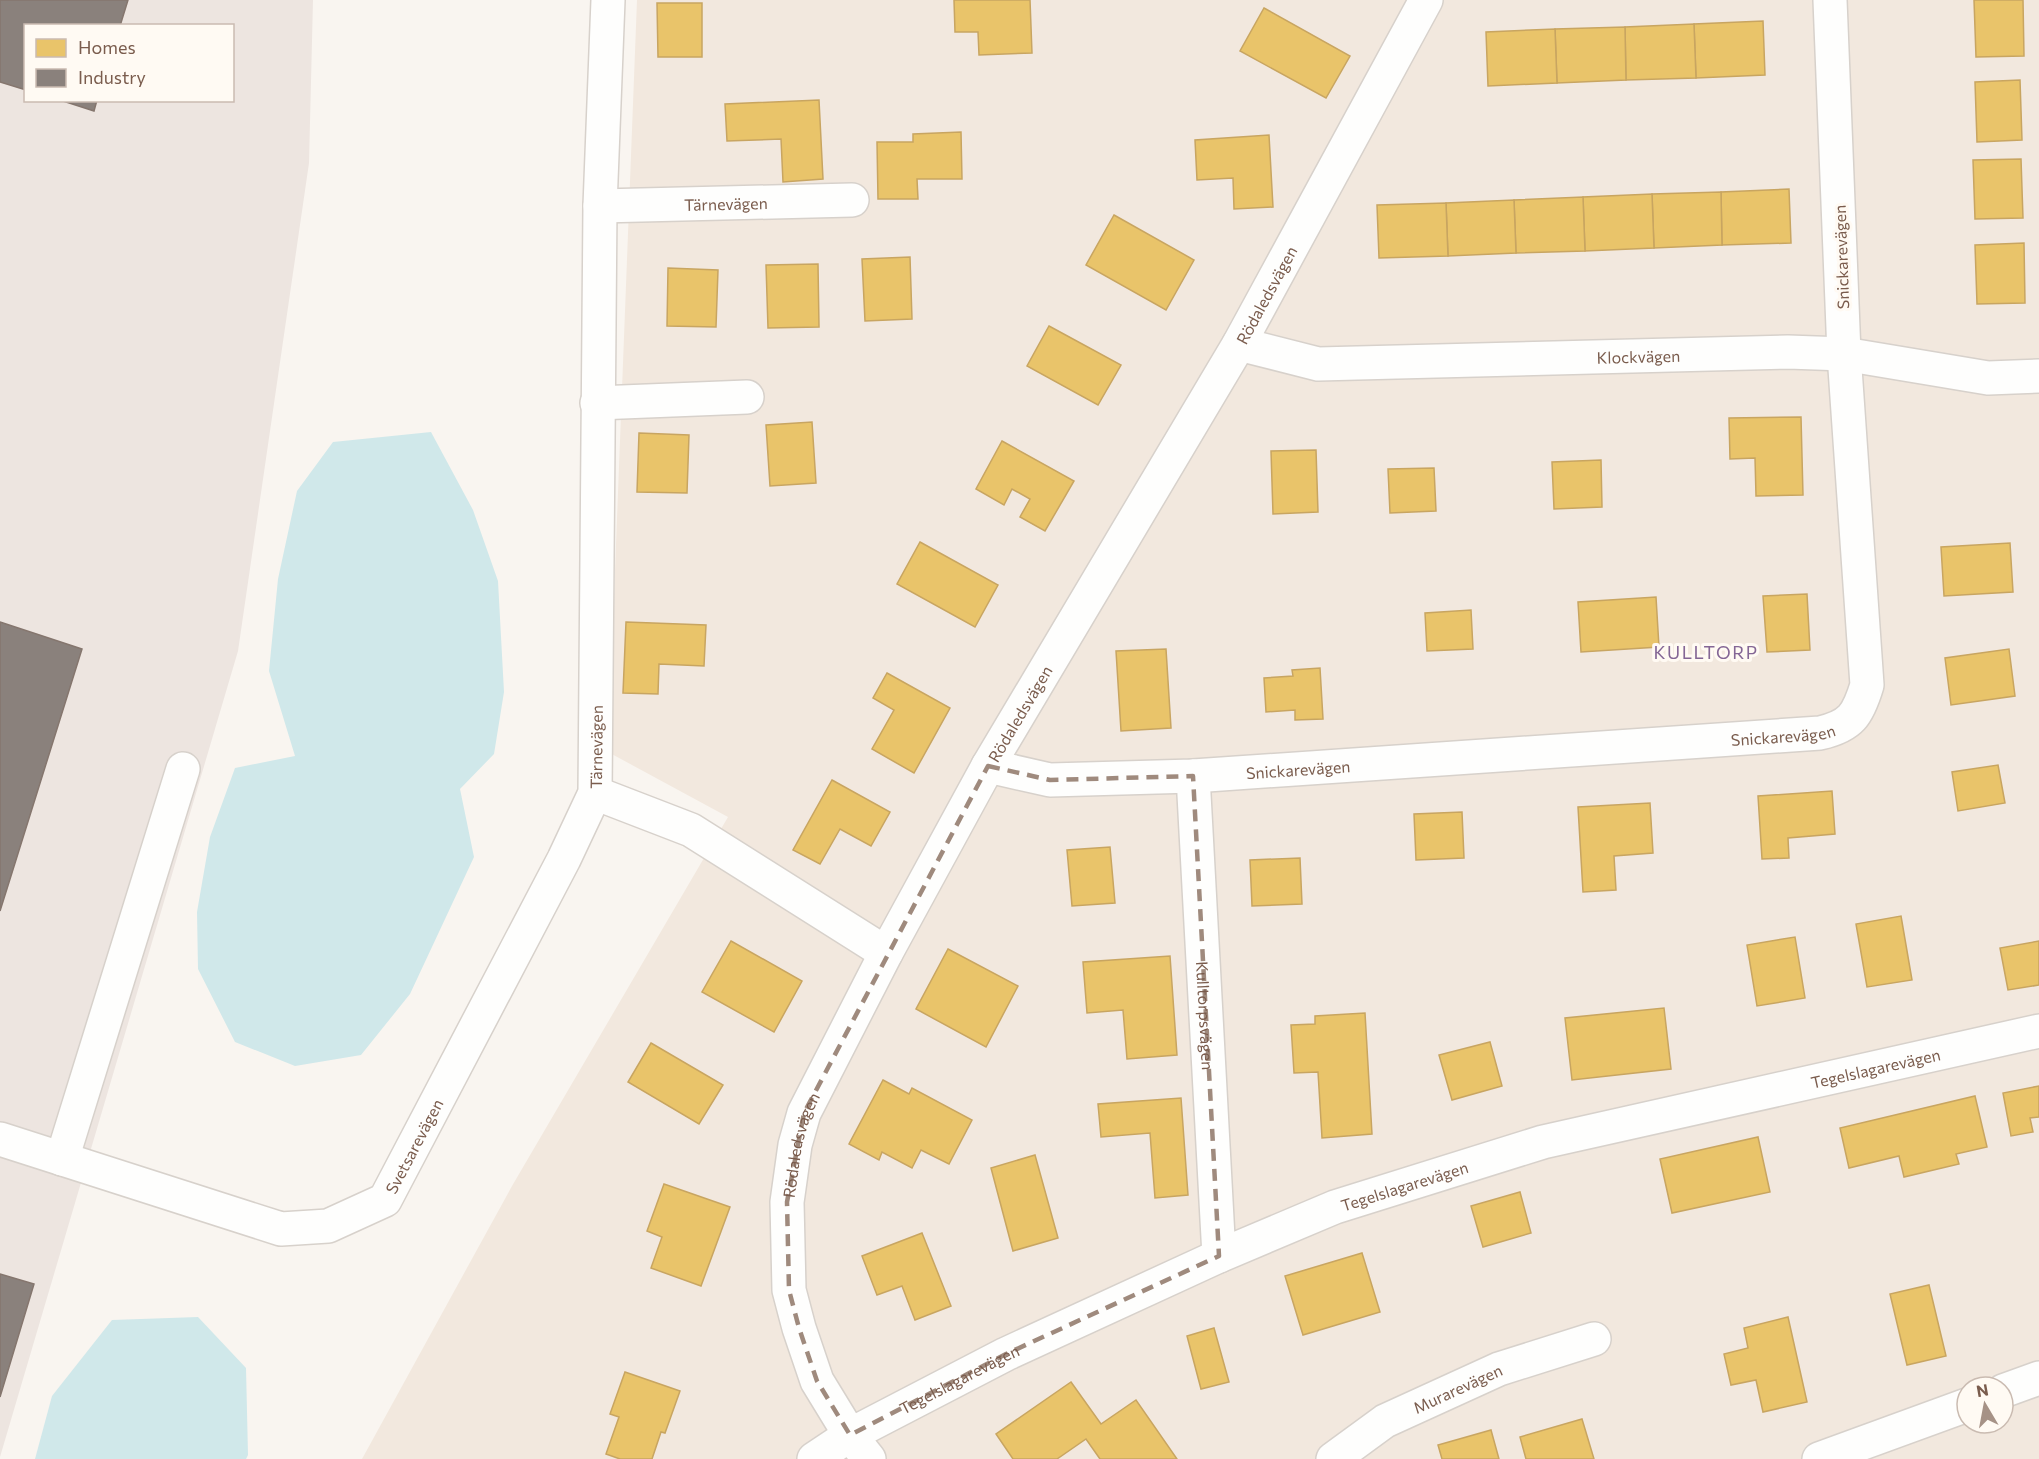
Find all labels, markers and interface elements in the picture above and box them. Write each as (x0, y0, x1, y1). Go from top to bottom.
legend (24, 24, 234, 102)
text: Homes (78, 36, 136, 58)
text: Industry (78, 66, 146, 88)
street label: Tärnevägen (684, 193, 768, 213)
street label: Snickarevägen (1830, 204, 1852, 310)
street label: Rödaledsvägen (1232, 242, 1300, 347)
street label: Klockvägen (1596, 345, 1680, 366)
district label: KULLTORP (1653, 641, 1759, 663)
street label: Rödaledsvägen (983, 662, 1055, 765)
street label: Tärnevägen (586, 705, 605, 789)
street label: Snickarevägen (1730, 720, 1838, 749)
street label: Snickarevägen (1245, 756, 1351, 782)
street label: Kulltorpsvägen (1194, 961, 1218, 1071)
street label: Tegelslagarevägen (1809, 1044, 1942, 1091)
street label: Rödaledsvägen (778, 1089, 823, 1199)
street label: Svetsarevägen (381, 1095, 446, 1196)
street label: Tegelslagarevägen (1338, 1157, 1470, 1214)
street label: Tegelslagarevägen (896, 1340, 1022, 1417)
street label: Murarevägen (1410, 1359, 1505, 1416)
north arrow (1955, 1375, 2015, 1435)
text: N (1975, 1379, 1990, 1400)

